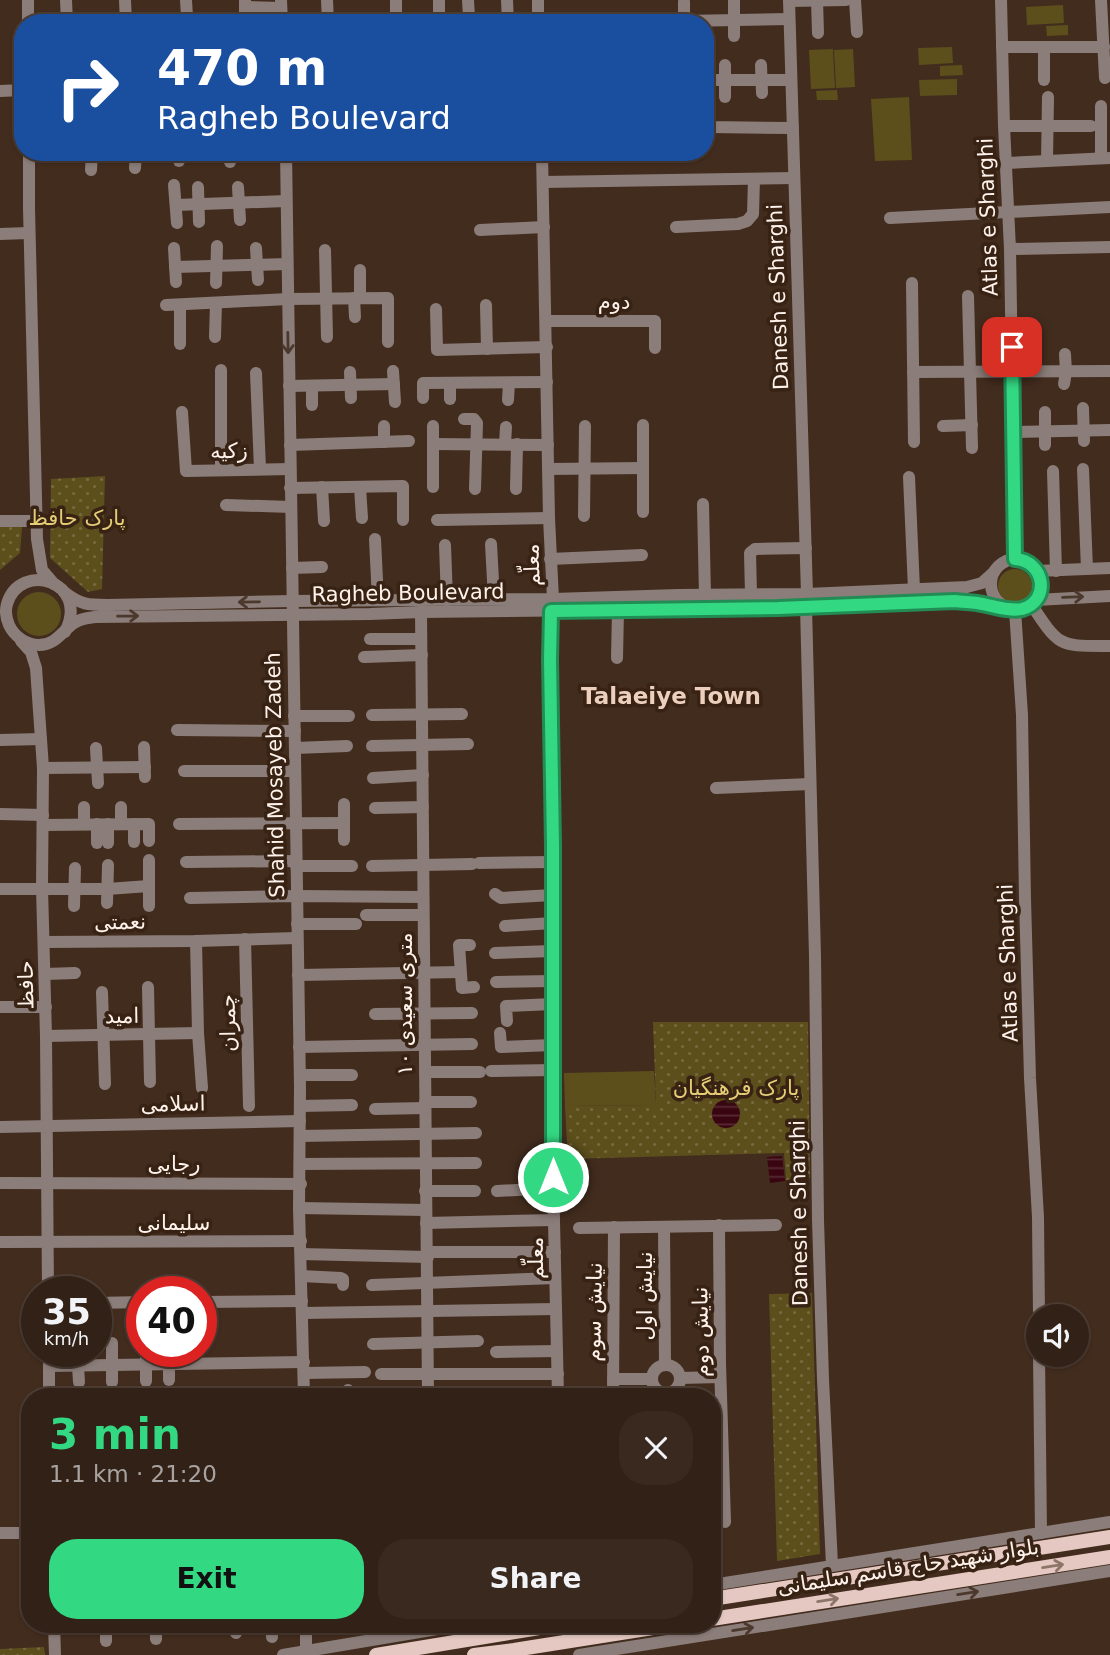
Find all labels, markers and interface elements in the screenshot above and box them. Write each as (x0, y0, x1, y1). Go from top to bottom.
text: 470 m (157, 40, 327, 97)
icon: right (42, 42, 133, 133)
text: Ragheb Boulevard (157, 99, 451, 137)
street label: Atlas e Sharghi (973, 137, 1003, 297)
street label: Danesh e Sharghi (763, 204, 793, 390)
street label: دوم (598, 290, 630, 314)
pin (982, 317, 1042, 377)
icon: arrive (993, 328, 1031, 366)
one-way arrow (281, 331, 295, 354)
street label: زکیه (210, 439, 248, 463)
park label: پارک حافظ (28, 506, 126, 530)
street label: معلّم (515, 543, 546, 587)
street label: Ragheb Boulevard (311, 579, 505, 607)
one-way arrow (1061, 591, 1084, 604)
one-way arrow (237, 595, 260, 608)
one-way arrow (116, 610, 139, 623)
street label: Shahid Mosayeb Zadeh (261, 652, 289, 898)
district label: Talaeiye Town (581, 683, 761, 709)
street label: Atlas e Sharghi (993, 883, 1023, 1043)
street label: نعمتی (94, 910, 146, 934)
street label: ۱۰ متری سعیدی (393, 932, 417, 1076)
street label: حافظ (14, 960, 38, 1010)
street label: چمران (215, 994, 241, 1052)
street label: امید (105, 1004, 139, 1028)
park label: پارک فرهنگیان (673, 1076, 799, 1100)
street label: اسلامی (140, 1091, 206, 1117)
street label: Danesh e Sharghi (785, 1120, 813, 1306)
position arrow (516, 1140, 590, 1214)
street label: رجایی (148, 1152, 200, 1176)
street label: سلیمانی (138, 1211, 210, 1235)
street label: معلّم (519, 1237, 549, 1279)
street label: نیایش اول (633, 1251, 657, 1341)
street label: نیایش سوم (581, 1262, 607, 1362)
speed limit sign: 40 (126, 1276, 217, 1367)
street label: نیایش دوم (688, 1287, 714, 1377)
text: 35 (42, 1292, 91, 1332)
map controls (1026, 1304, 1089, 1367)
button: sound (1026, 1304, 1089, 1367)
text: km/h (44, 1328, 89, 1349)
text: 3 min (49, 1410, 181, 1459)
button: close (619, 1411, 693, 1485)
text: 1.1 km · 21:20 (49, 1461, 217, 1487)
street label: بلوار شهید حاج قاسم سلیمانی (775, 1534, 1041, 1601)
button: Exit (49, 1539, 364, 1619)
button: Share (378, 1539, 693, 1619)
one-way arrow (1041, 1559, 1064, 1572)
one-way arrow (956, 1586, 979, 1599)
one-way arrow (816, 1593, 839, 1606)
one-way arrow (732, 1622, 754, 1635)

